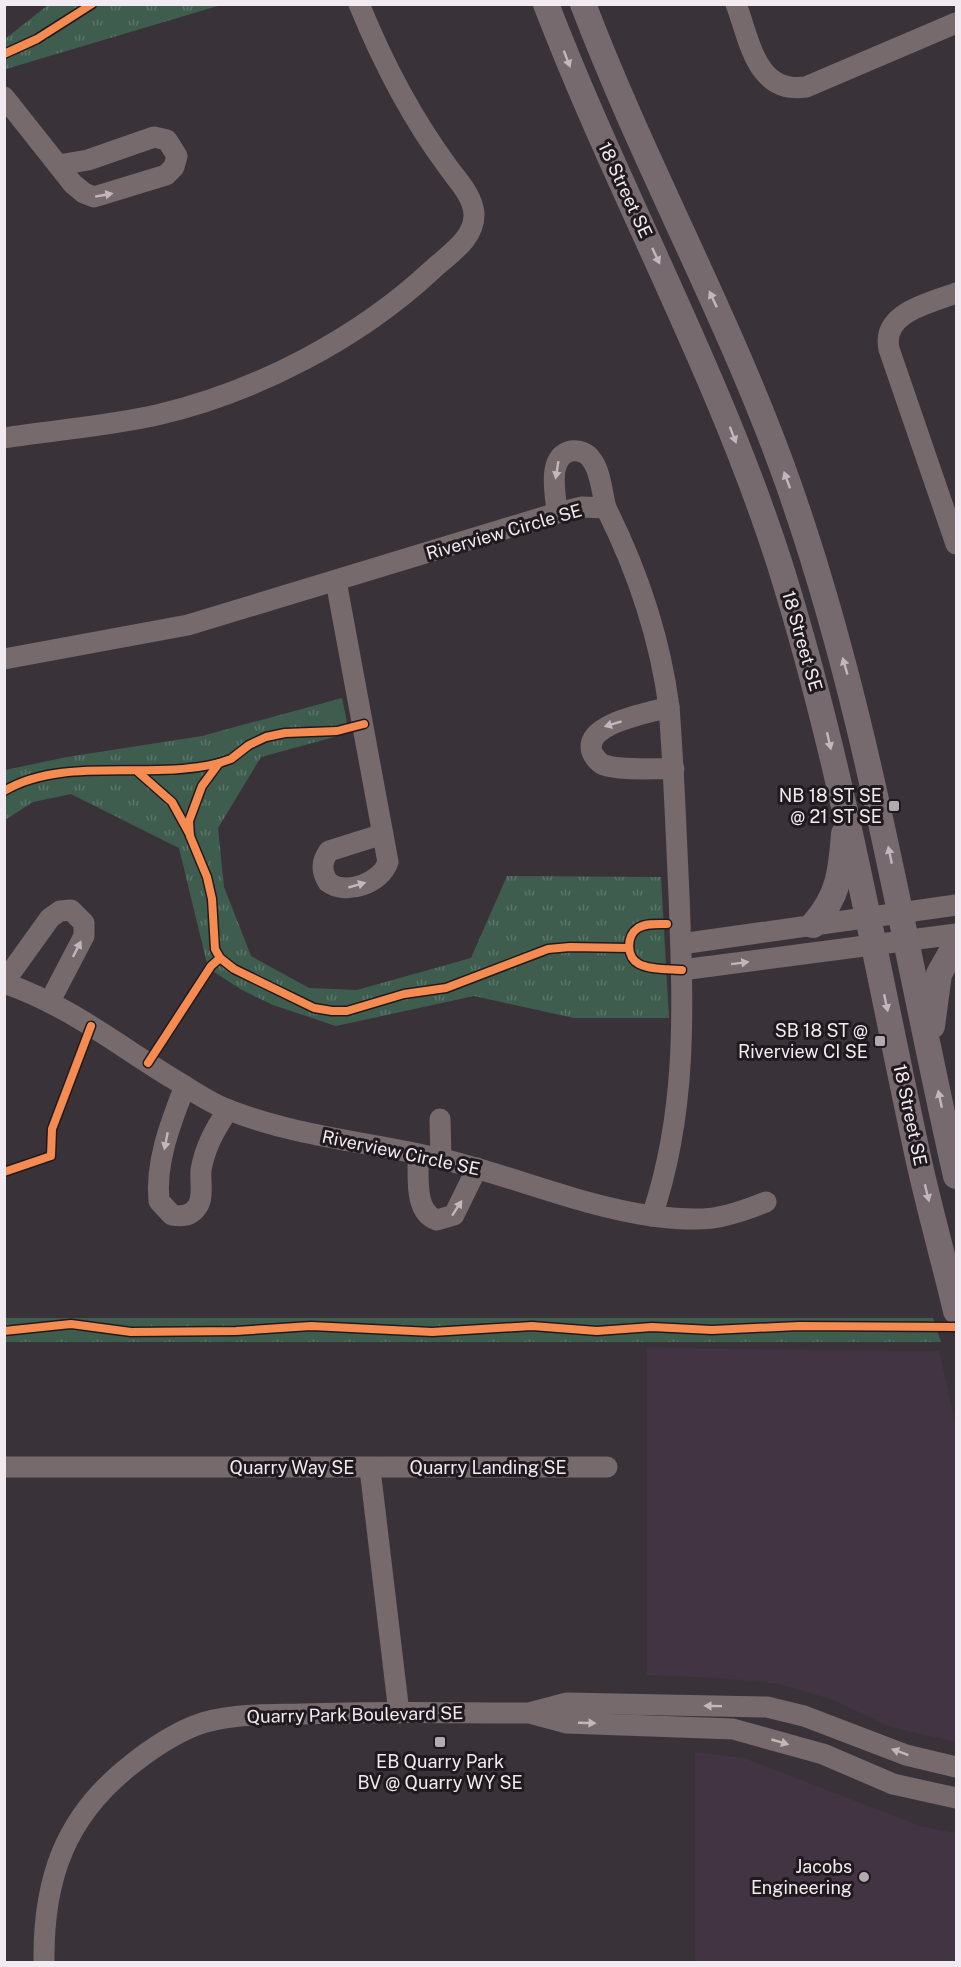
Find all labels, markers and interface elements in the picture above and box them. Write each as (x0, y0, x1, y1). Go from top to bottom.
one-way arrow (563, 50, 572, 68)
street label: 18 Street SE (594, 138, 657, 241)
one-way arrow (95, 190, 114, 199)
one-way arrow (651, 248, 660, 265)
one-way arrow (709, 290, 718, 307)
one-way arrow (729, 426, 738, 444)
one-way arrow (552, 461, 561, 480)
one-way arrow (781, 470, 791, 488)
street label: Riverview Circle SE (424, 499, 584, 564)
street label: 18 Street SE (778, 588, 827, 693)
one-way arrow (840, 656, 849, 674)
one-way arrow (604, 720, 622, 730)
one-way arrow (825, 732, 835, 750)
place label: NB 18 ST SE @ 21 ST SE (779, 785, 882, 827)
marker: NB 18 ST SE @ 21 ST SE (887, 799, 901, 813)
one-way arrow (885, 846, 895, 864)
one-way arrow (348, 880, 366, 889)
one-way arrow (72, 941, 82, 958)
one-way arrow (730, 958, 749, 968)
one-way arrow (882, 994, 891, 1013)
place label: SB 18 ST @ Riverview CI SE (738, 1020, 868, 1062)
marker: SB 18 ST @ Riverview CI SE (873, 1034, 887, 1048)
street label: 18 Street SE (889, 1062, 932, 1168)
one-way arrow (935, 1089, 944, 1108)
street label: Riverview Circle SE (320, 1126, 482, 1180)
one-way arrow (161, 1132, 170, 1151)
one-way arrow (923, 1184, 933, 1203)
one-way arrow (452, 1199, 463, 1216)
street label: Quarry Way SE (230, 1457, 354, 1478)
street label: Quarry Landing SE (409, 1457, 567, 1478)
one-way arrow (703, 1701, 722, 1710)
street label: Quarry Park Boulevard SE (246, 1702, 464, 1727)
one-way arrow (577, 1719, 596, 1728)
marker: EB Quarry Park BV @ Quarry WY SE (433, 1735, 447, 1749)
one-way arrow (771, 1738, 789, 1747)
one-way arrow (891, 1747, 909, 1757)
place label: EB Quarry Park BV @ Quarry WY SE (357, 1751, 523, 1793)
place label: Jacobs Engineering (751, 1856, 852, 1898)
marker: Jacobs Engineering (857, 1870, 871, 1884)

